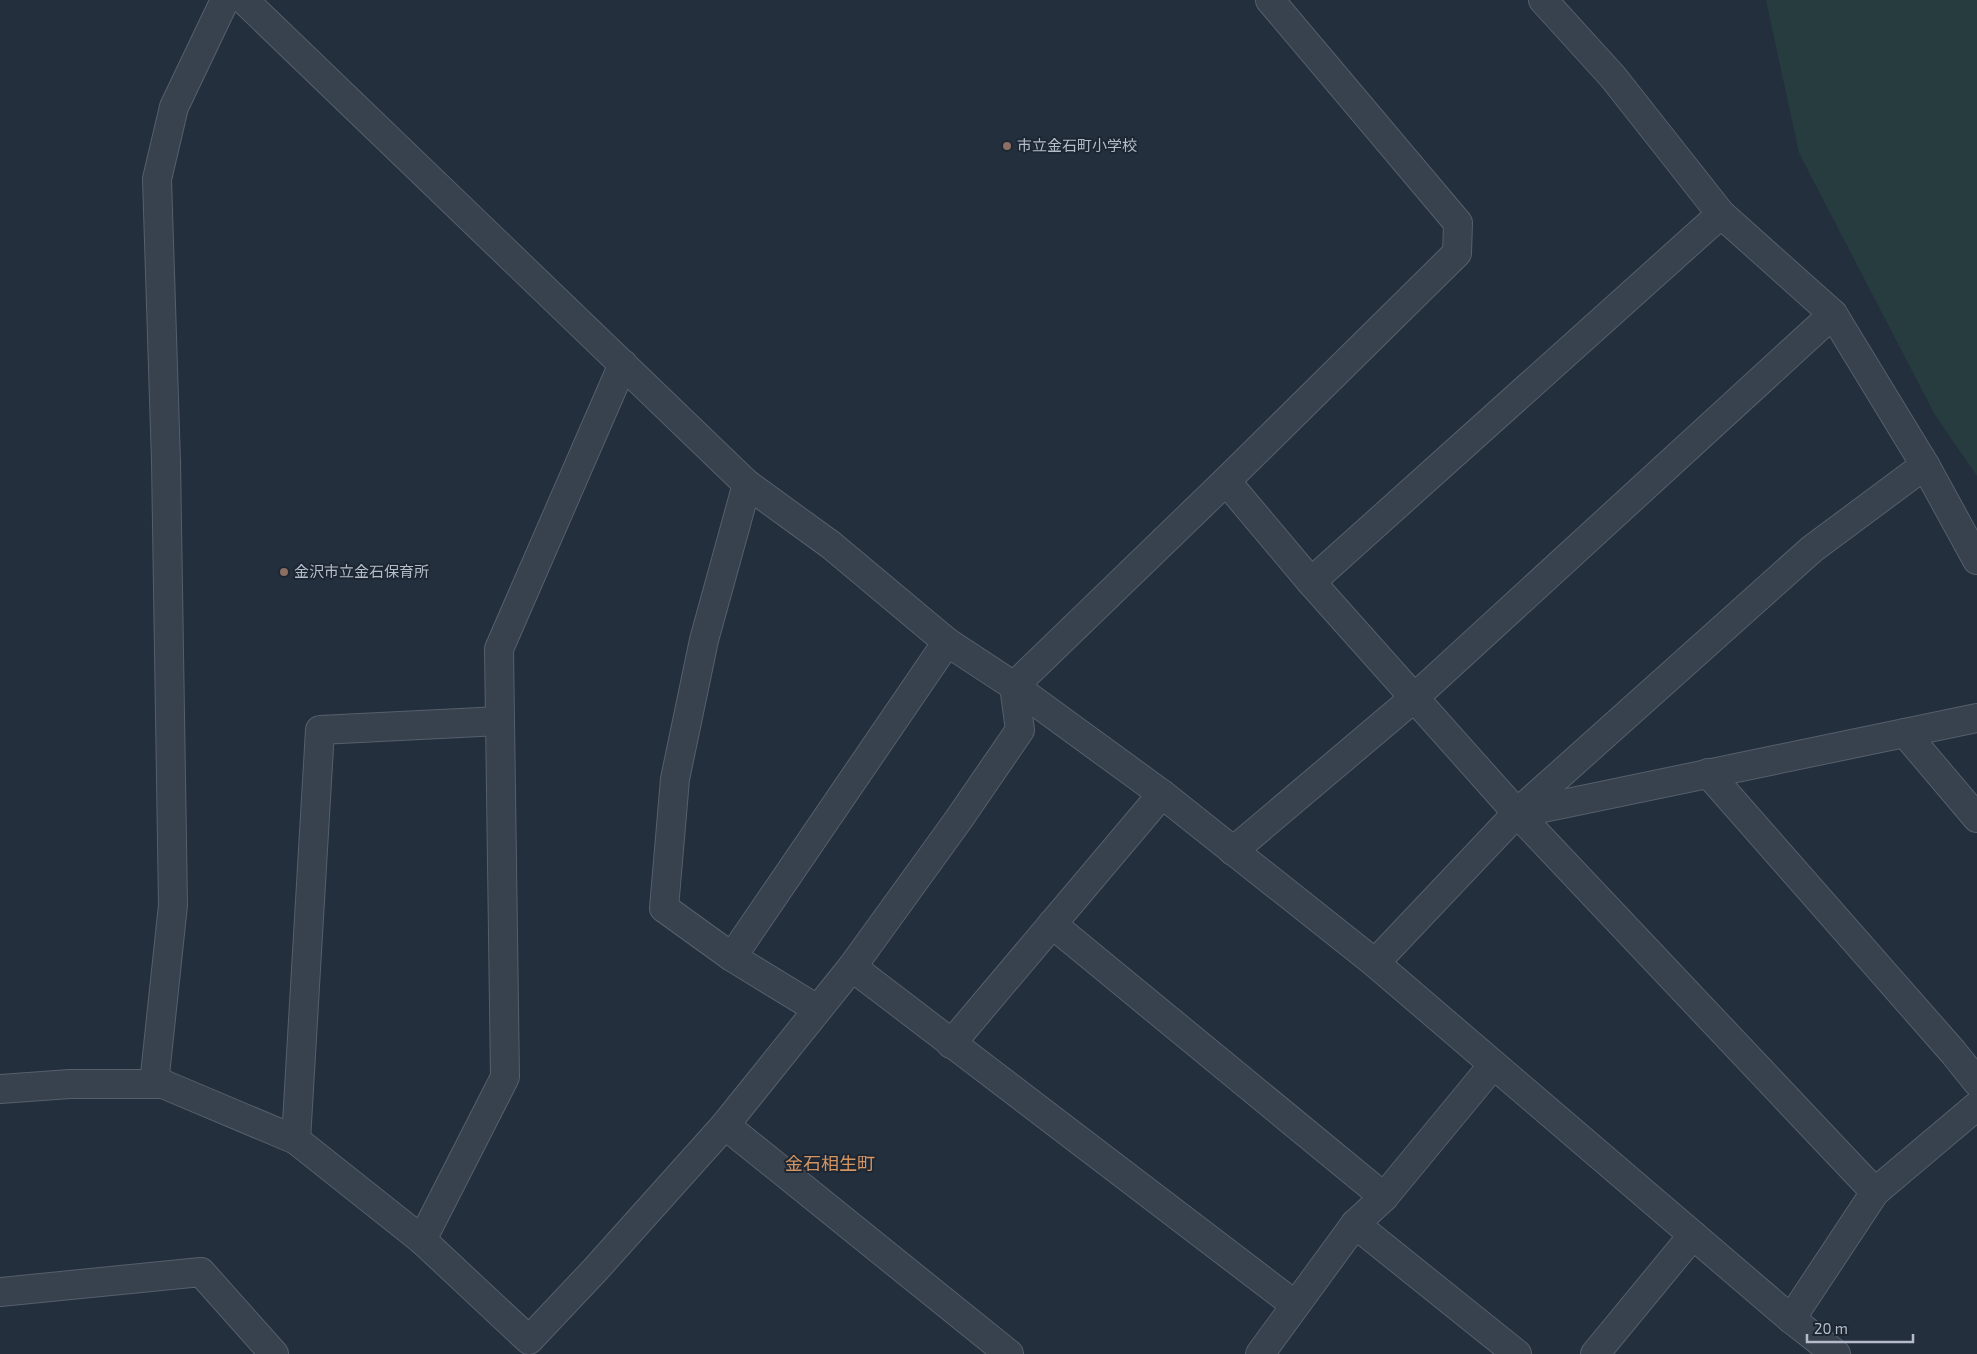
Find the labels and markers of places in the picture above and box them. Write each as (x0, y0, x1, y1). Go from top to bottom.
place label: 市立金石町小学校 (1017, 136, 1137, 154)
marker: 市立金石町小学校 (1001, 140, 1013, 152)
place label: 金沢市立金石保育所 (294, 562, 429, 580)
marker: 金沢市立金石保育所 (278, 566, 290, 578)

